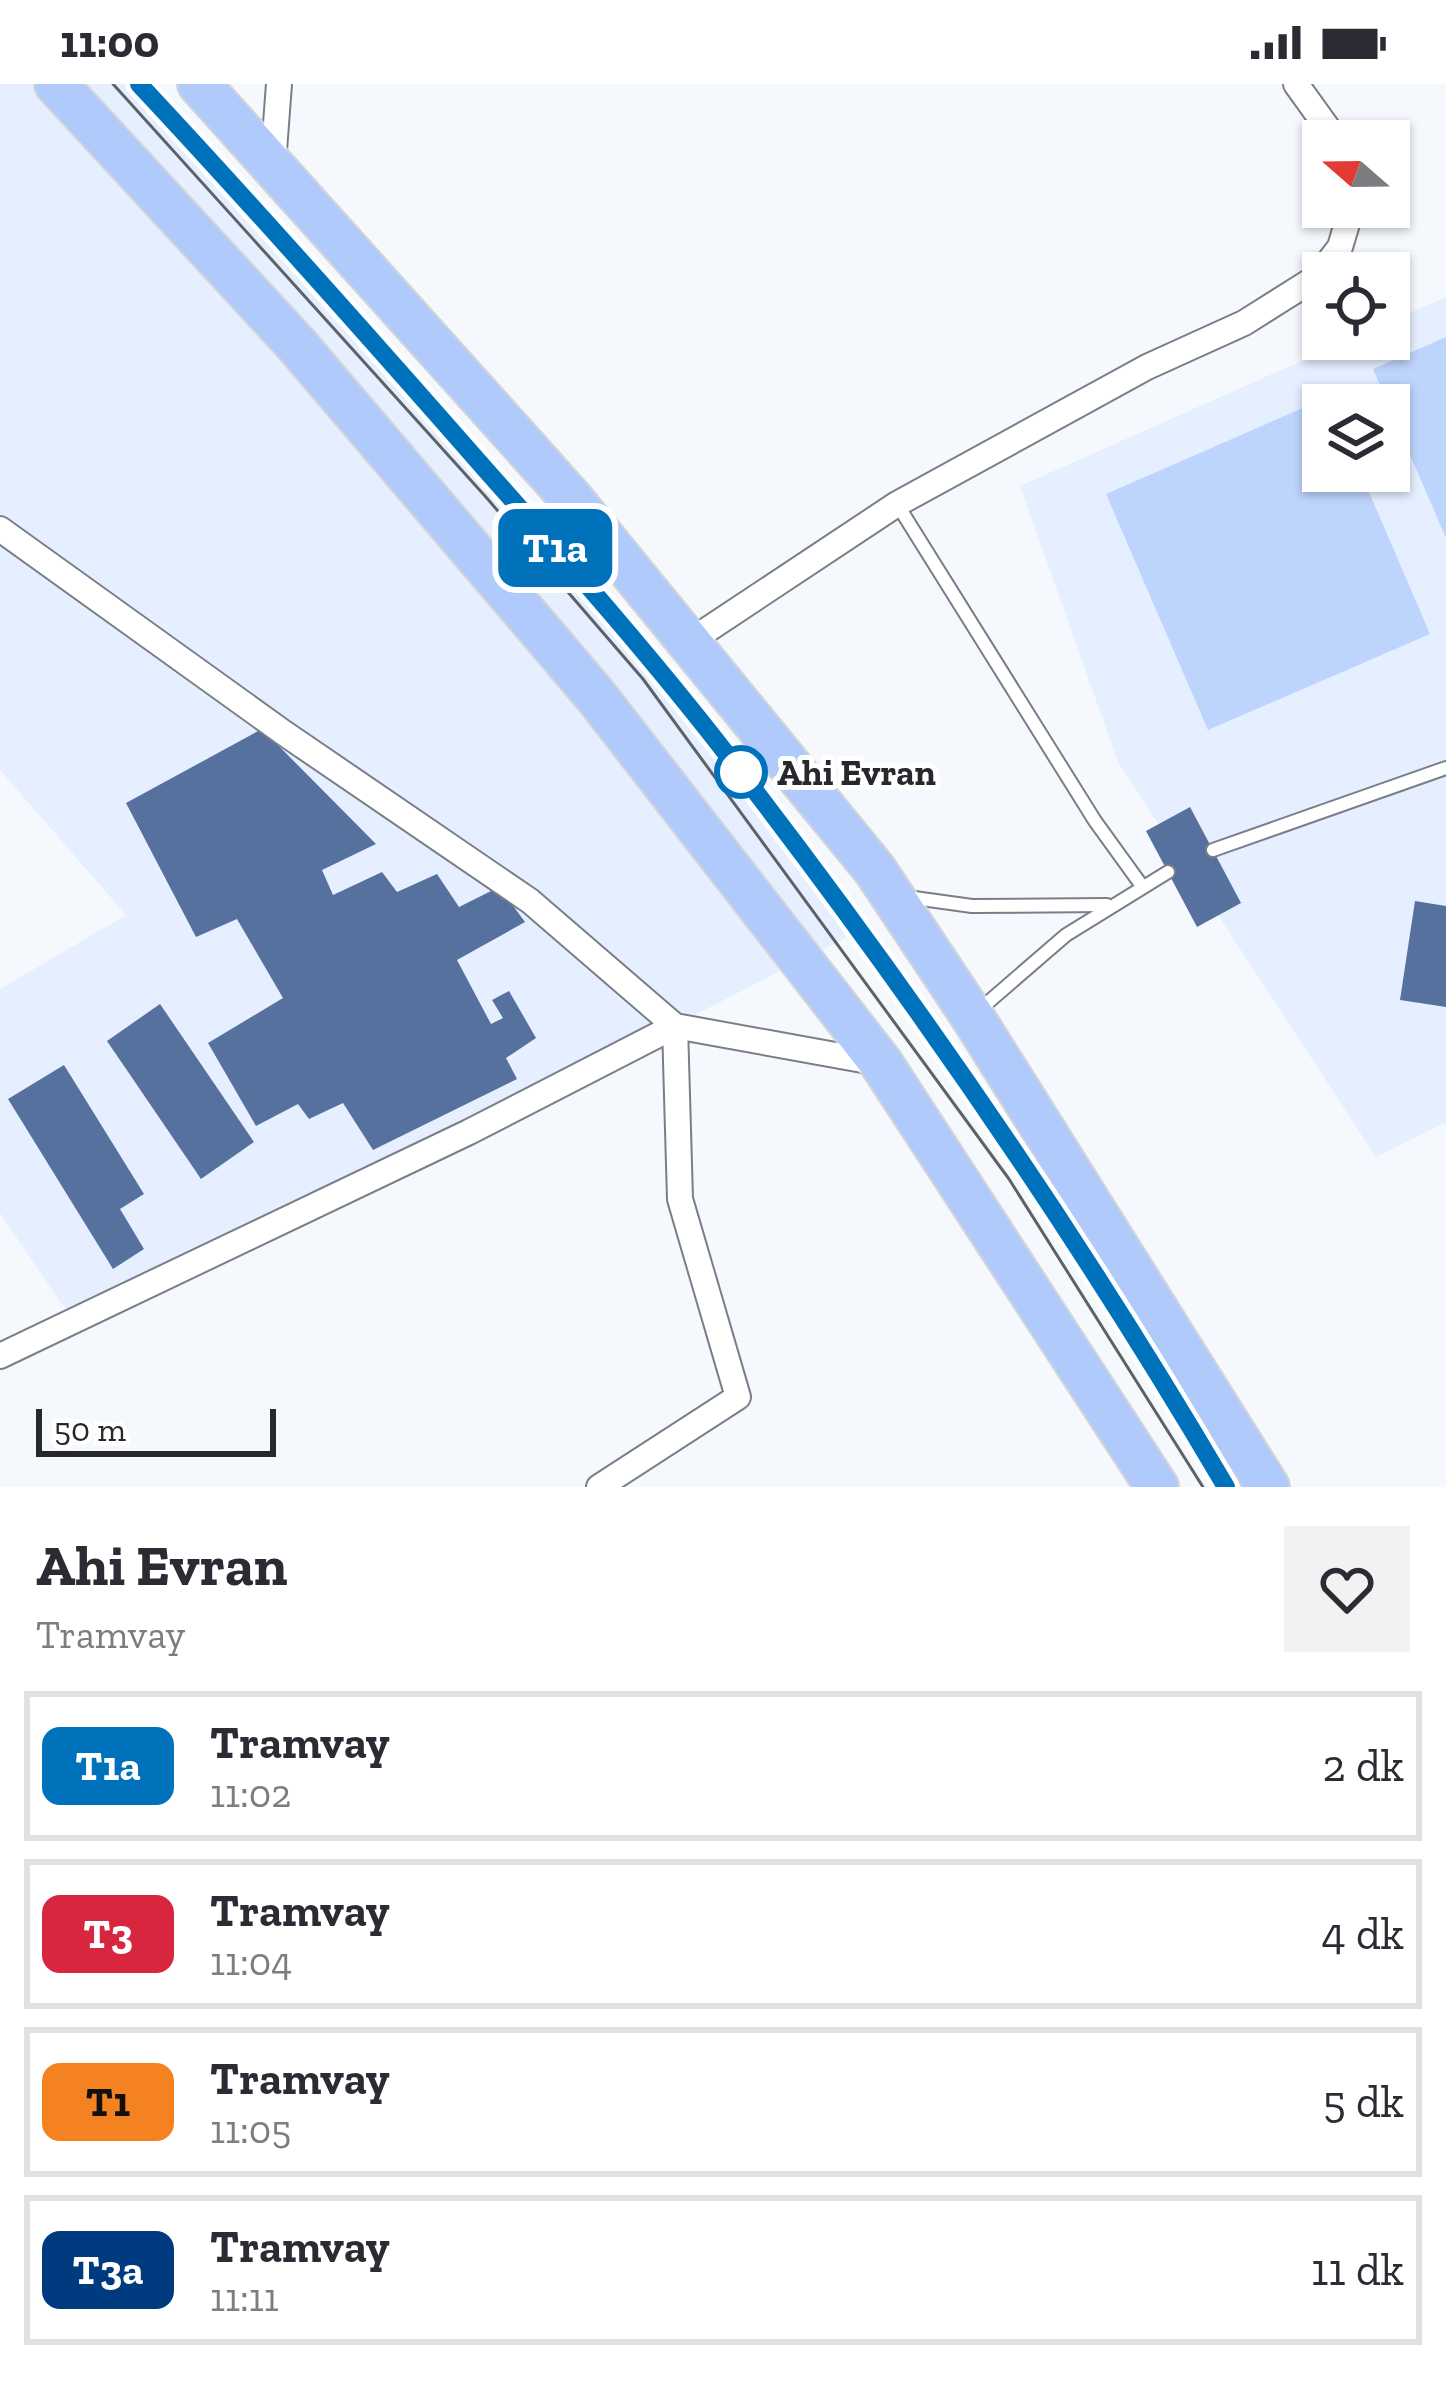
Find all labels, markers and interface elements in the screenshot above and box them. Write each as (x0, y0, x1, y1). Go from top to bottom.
text: 11:00 (60, 15, 159, 69)
north arrow (1302, 120, 1410, 228)
map controls (1302, 120, 1410, 492)
button: locate (1302, 252, 1410, 360)
button: layers (1302, 384, 1410, 492)
line badge: T1a (486, 509, 624, 587)
text: T1a (522, 522, 588, 573)
marker: Ahi Evran (716, 747, 766, 797)
place label: Ahi Evran (777, 751, 936, 794)
scale bar (36, 1403, 276, 1456)
text: 50 m (54, 1410, 126, 1449)
button: heart (1284, 1526, 1410, 1652)
text: Ahi Evran (36, 1531, 288, 1600)
text: Tramvay (36, 1611, 185, 1658)
text: Tramvay (210, 1716, 390, 1770)
text: 2 dk (1323, 1739, 1404, 1793)
text: T1a (75, 1740, 141, 1791)
text: 11:02 (210, 1770, 291, 1817)
text: Tramvay (210, 1884, 390, 1938)
text: 4 dk (1321, 1907, 1404, 1961)
text: T3 (83, 1908, 133, 1959)
text: 11:04 (210, 1938, 292, 1985)
text: Tramvay (210, 2052, 390, 2106)
text: 5 dk (1323, 2075, 1404, 2129)
text: T1 (86, 2076, 130, 2127)
text: 11:05 (210, 2106, 291, 2153)
text: Tramvay (210, 2220, 390, 2274)
text: 11 dk (1311, 2243, 1404, 2297)
text: T3a (73, 2244, 143, 2295)
text: 11:11 (210, 2274, 279, 2321)

